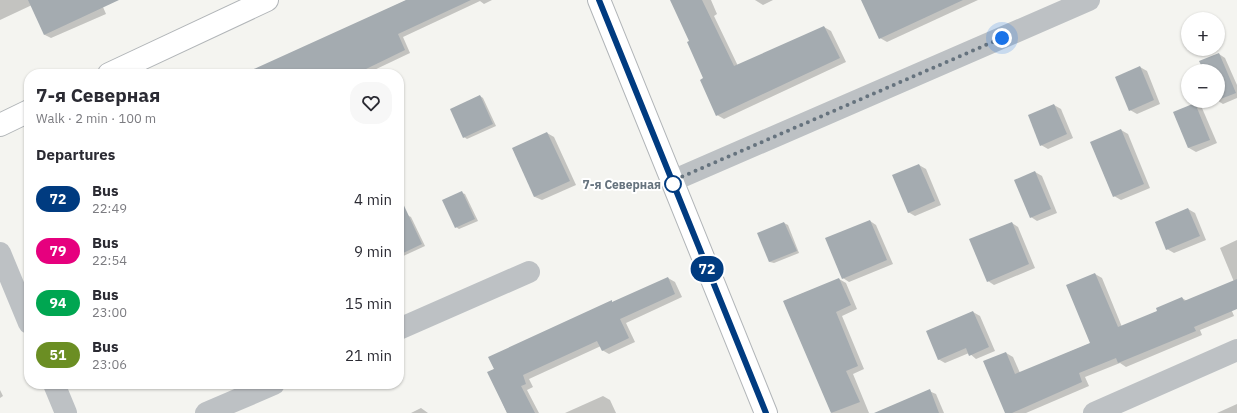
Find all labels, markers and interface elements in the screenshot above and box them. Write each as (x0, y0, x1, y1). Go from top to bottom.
map controls (1181, 12, 1225, 108)
button: + (1181, 12, 1225, 56)
your location (992, 28, 1012, 48)
button: − (1181, 64, 1225, 108)
button: heart (350, 82, 392, 124)
text: 7-я Северная (36, 83, 160, 107)
text: Walk · 2 min · 100 m (36, 110, 156, 127)
text: Departures (36, 145, 115, 164)
marker: 7-я Северная (664, 175, 682, 193)
place label: 7-я Северная (583, 177, 661, 192)
text: Bus (92, 181, 119, 200)
text: 72 (50, 190, 66, 208)
text: 4 min (354, 190, 392, 209)
text: 22:49 (92, 200, 127, 217)
text: Bus (92, 233, 119, 252)
text: 79 (50, 242, 66, 260)
text: 9 min (354, 242, 392, 261)
text: 22:54 (92, 252, 127, 269)
line badge: 72 (689, 256, 725, 282)
text: 72 (699, 260, 715, 278)
text: Bus (92, 285, 119, 304)
text: 94 (50, 294, 66, 312)
text: 15 min (345, 294, 392, 313)
text: 23:00 (92, 304, 127, 321)
text: Bus (92, 337, 119, 356)
text: 51 (50, 346, 66, 364)
text: 21 min (345, 346, 392, 365)
text: 23:06 (92, 356, 127, 373)

